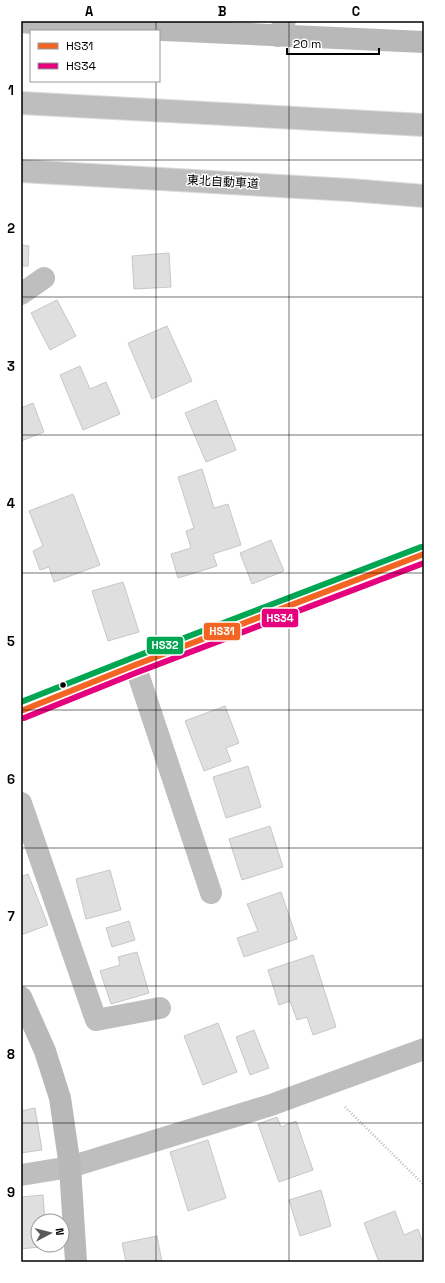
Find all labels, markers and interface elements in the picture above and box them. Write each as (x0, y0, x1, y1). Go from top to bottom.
text: A (85, 3, 94, 20)
text: B (218, 3, 227, 20)
text: C (352, 3, 360, 20)
legend (30, 30, 160, 82)
scale bar (287, 30, 379, 56)
text: 20 m (293, 36, 321, 52)
text: HS31 (66, 38, 93, 54)
text: HS34 (66, 58, 96, 74)
text: 1 (8, 82, 14, 99)
street label: 東北自動車道 (187, 172, 259, 192)
text: 2 (7, 220, 15, 237)
text: 3 (7, 358, 15, 375)
text: 4 (7, 495, 15, 512)
line badge: HS34 (261, 608, 299, 628)
text: HS34 (266, 611, 294, 625)
line badge: HS31 (203, 622, 241, 641)
text: HS31 (209, 624, 235, 638)
text: 5 (7, 633, 15, 650)
line badge: HS32 (146, 636, 184, 655)
text: HS32 (151, 638, 179, 652)
unlabelled marker (58, 680, 68, 690)
text: 6 (7, 771, 15, 788)
text: 7 (7, 908, 15, 925)
text: 8 (7, 1046, 15, 1063)
text: 9 (7, 1184, 15, 1201)
north arrow (30, 1213, 70, 1253)
text: N (53, 1227, 67, 1236)

